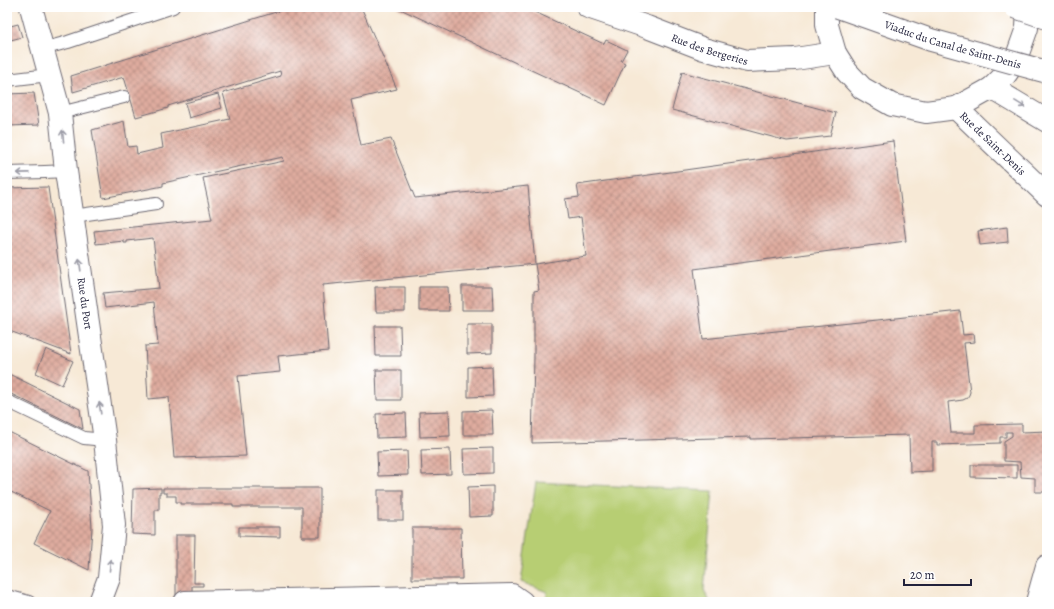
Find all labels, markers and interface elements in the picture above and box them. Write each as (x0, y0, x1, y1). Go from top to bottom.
street label: Viaduc du Canal de Saint-Denis (881, 17, 1023, 73)
street label: Rue des Bergeries (669, 30, 750, 69)
one-way arrow (1014, 101, 1026, 109)
street label: Rue de Saint-Denis (956, 108, 1029, 179)
one-way arrow (59, 130, 66, 143)
one-way arrow (17, 169, 30, 176)
one-way arrow (76, 259, 84, 272)
street label: Rue du Port (74, 276, 96, 331)
one-way arrow (96, 402, 104, 415)
one-way arrow (107, 559, 114, 572)
scale bar (904, 561, 971, 587)
text: 20 m (910, 567, 934, 583)

